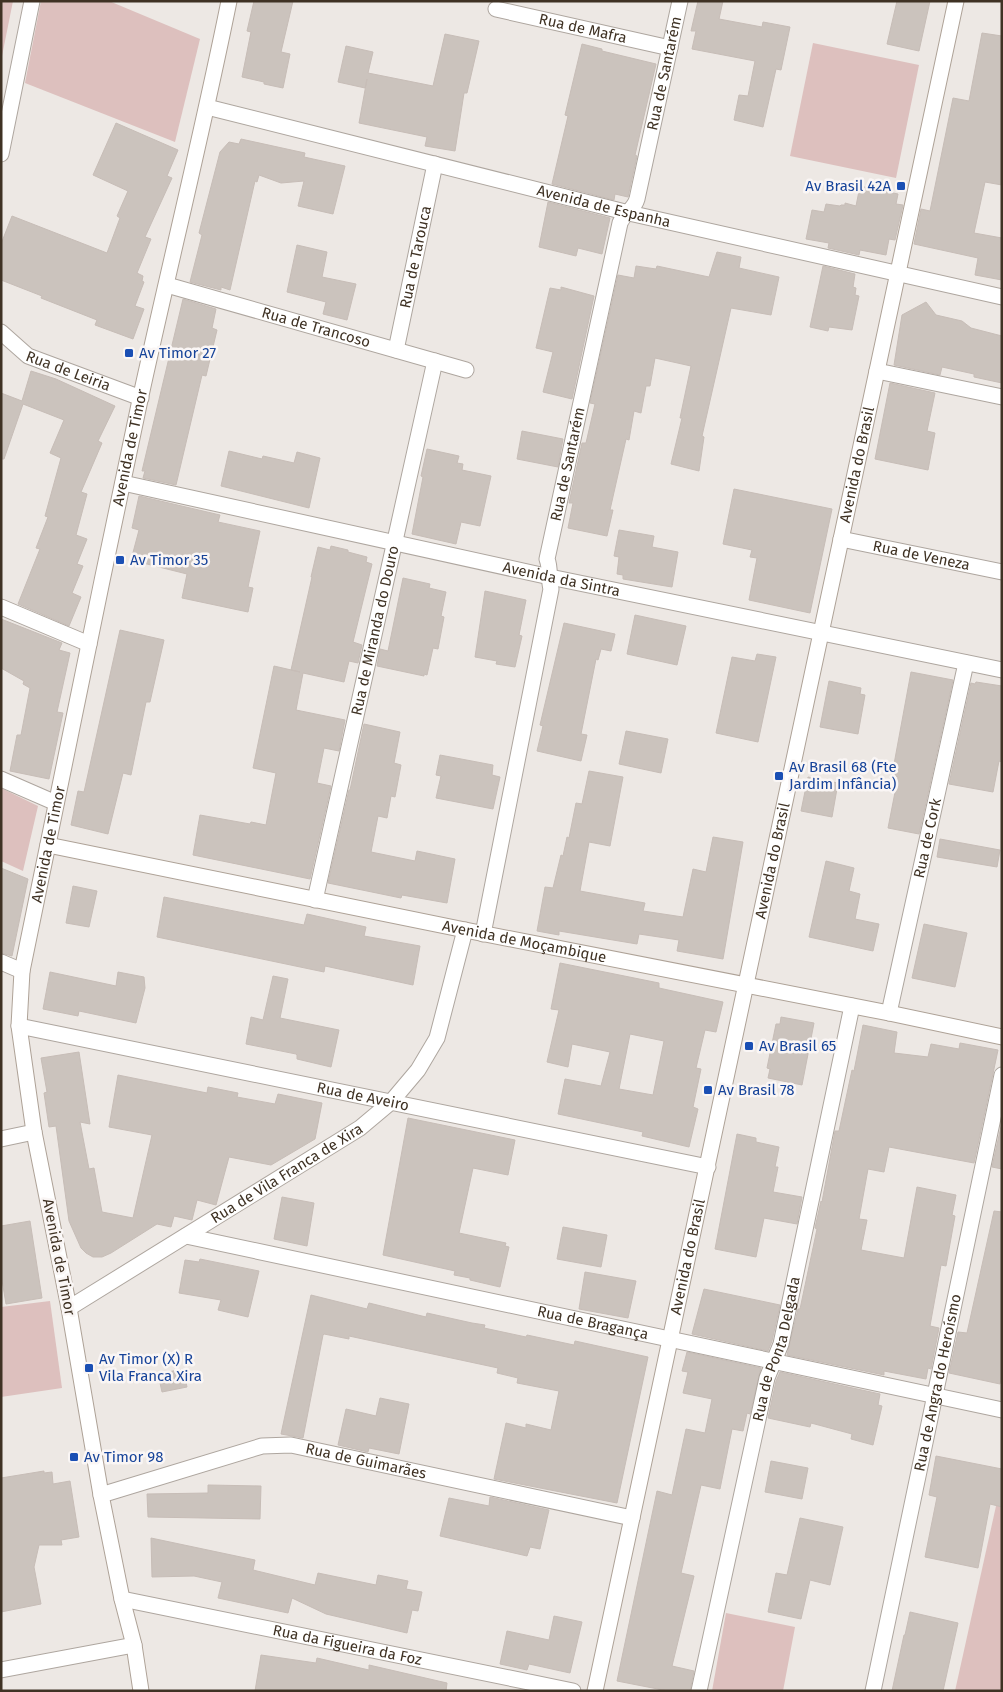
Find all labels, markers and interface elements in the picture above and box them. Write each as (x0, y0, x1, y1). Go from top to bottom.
street label: Rua de Mafra (537, 10, 628, 47)
street label: Rua de Santarém (643, 15, 685, 132)
place label: Av Brasil 42A (805, 177, 891, 195)
marker: Av Brasil 42A (895, 180, 907, 192)
street label: Avenida de Espanha (535, 181, 672, 231)
street label: Rua de Tarouca (396, 204, 435, 310)
street label: Rua de Trancoso (260, 303, 372, 351)
place label: Av Timor 27 (139, 344, 217, 362)
street label: Rua de Leiria (23, 347, 113, 395)
marker: Av Timor 27 (123, 347, 135, 359)
street label: Avenida de Timor (109, 387, 151, 507)
street label: Avenida do Brasil (836, 404, 878, 524)
street label: Rua de Santarém (546, 406, 589, 523)
street label: Rua de Veneza (871, 537, 971, 574)
street label: Rua de Miranda do Douro (347, 544, 403, 717)
place label: Av Timor 35 (130, 551, 208, 569)
marker: Av Timor 35 (114, 554, 126, 566)
street label: Avenida da Sintra (501, 558, 622, 600)
place label: Av Brasil 68 (Fte Jardim Infância) (789, 758, 897, 793)
marker: Av Brasil 68 (Fte Jardim Infância) (773, 770, 785, 782)
street label: Avenida de Timor (27, 784, 69, 904)
street label: Rua de Cork (910, 796, 945, 880)
street label: Avenida do Brasil (751, 801, 794, 920)
street label: Avenida de Moçambique (441, 917, 608, 966)
place label: Av Brasil 65 (759, 1037, 836, 1055)
marker: Av Brasil 65 (743, 1040, 755, 1052)
street label: Rua de Aveiro (315, 1078, 411, 1115)
place label: Av Brasil 78 (718, 1081, 795, 1099)
marker: Av Brasil 78 (702, 1084, 714, 1096)
street label: Rua de Vila Franca de Xira (207, 1120, 366, 1227)
street label: Avenida de Timor (39, 1197, 79, 1317)
street label: Avenida do Brasil (667, 1197, 709, 1316)
street label: Rua de Ponta Delgada (749, 1275, 804, 1423)
street label: Rua de Angra do Heroísmo (910, 1292, 965, 1473)
street label: Rua de Bragança (536, 1302, 650, 1343)
place label: Av Timor (X) R Vila Franca Xira (99, 1350, 202, 1385)
marker: Av Timor (X) R Vila Franca Xira (83, 1362, 95, 1374)
street label: Rua de Guimarães (304, 1439, 428, 1483)
place label: Av Timor 98 (84, 1448, 163, 1466)
marker: Av Timor 98 (68, 1451, 80, 1463)
street label: Rua da Figueira da Foz (271, 1621, 424, 1669)

